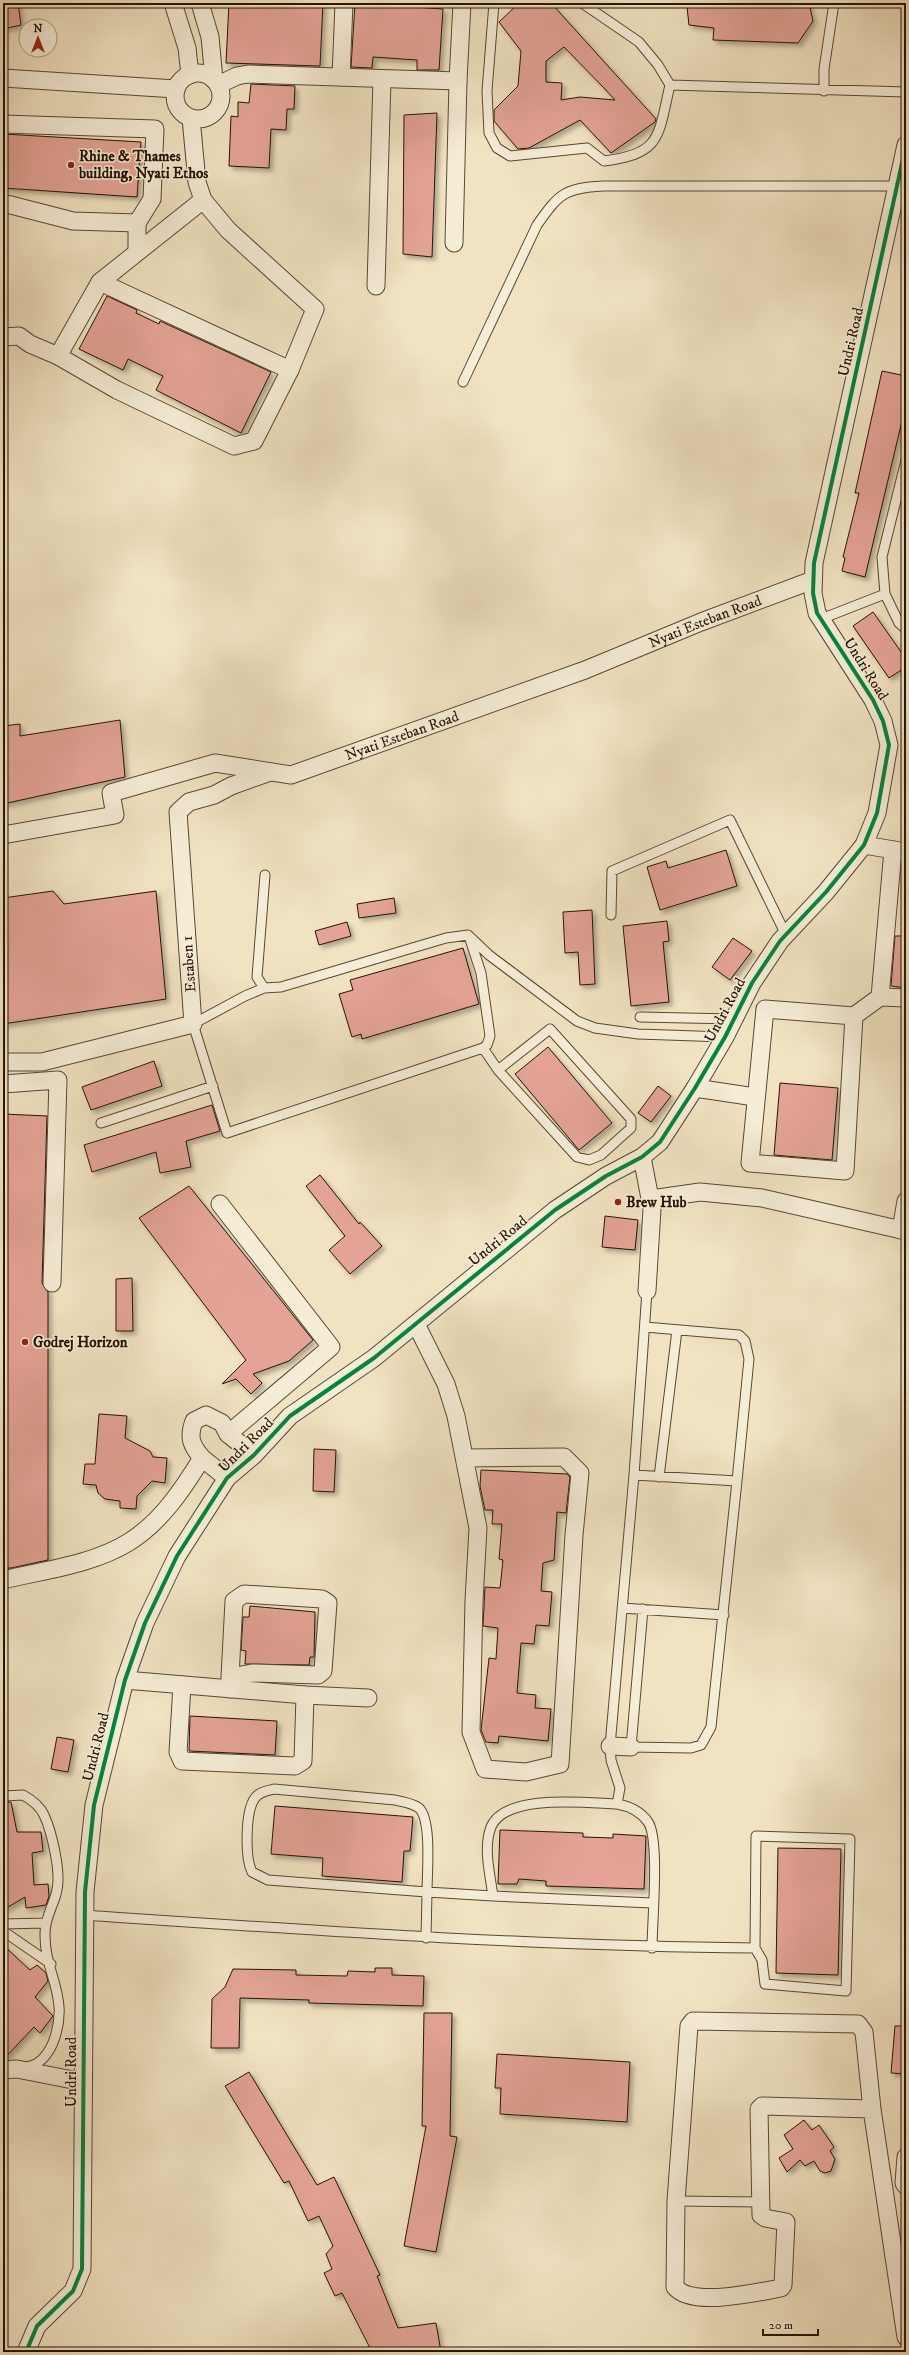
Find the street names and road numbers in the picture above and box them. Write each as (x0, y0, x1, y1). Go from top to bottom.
street label: Undri Road (834, 305, 868, 378)
street label: Nyati Esteban Road (646, 591, 765, 652)
street label: Undri Road (839, 634, 893, 704)
street label: Nyati Esteban Road (342, 706, 462, 764)
street label: Estaben 1 (178, 935, 200, 993)
street label: Undri Road (700, 974, 750, 1045)
street label: Undri Road (465, 1211, 532, 1270)
street label: Undri Road (214, 1413, 278, 1477)
street label: Undri Road (78, 1710, 114, 1783)
street label: Undri Road (62, 2036, 81, 2107)

